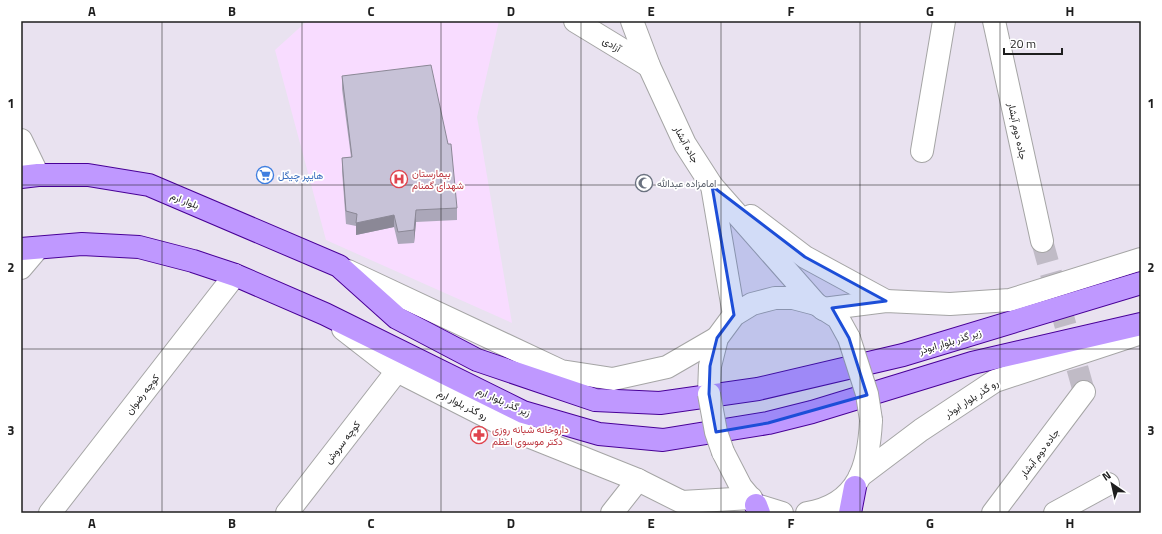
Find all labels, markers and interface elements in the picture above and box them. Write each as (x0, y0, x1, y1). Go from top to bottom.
text: A (88, 1, 96, 21)
text: B (228, 1, 236, 21)
text: C (367, 1, 375, 21)
text: D (507, 1, 515, 21)
text: E (647, 1, 655, 21)
text: F (788, 1, 795, 21)
text: G (926, 1, 934, 21)
text: H (1066, 1, 1074, 21)
scale bar (1004, 30, 1062, 56)
street label: آزادی (600, 33, 624, 56)
text: 20 m (1010, 34, 1036, 53)
text: 1 (7, 93, 15, 113)
text: 1 (1147, 93, 1155, 113)
street label: جاده دوم‌ آبشار (1004, 100, 1031, 161)
street label: جاده آبشار (670, 122, 703, 166)
supermarket icon: هایپر چیگل (255, 165, 275, 185)
place label: بیمارستان شهدای گمنام (412, 166, 464, 193)
place label: هایپر چیگل (278, 168, 323, 183)
hospital icon: بیمارستان شهدای گمنام (389, 169, 409, 189)
mosque icon: امامزاده عبدالله (634, 173, 654, 193)
place label: امامزاده عبدالله (657, 176, 716, 191)
street label: بلوار ارم (168, 188, 201, 213)
text: 2 (7, 257, 15, 277)
text: 2 (1147, 257, 1155, 277)
street label: زیر گذر بلوار ابوذر (916, 325, 983, 358)
street label: کوچه رضوان (122, 371, 163, 418)
street label: رو گذر بلوار ابوذر (940, 375, 1001, 422)
street label: زیر گذر بلوار ارم (474, 383, 533, 420)
street label: رو گذر بلوار ارم (435, 385, 491, 424)
street label: کوچه سروش (321, 417, 364, 467)
text: 3 (7, 420, 15, 440)
text: 3 (1147, 420, 1155, 440)
place label: داروخانه شبانه روزی دکتر موسوی اعظم (492, 422, 569, 449)
pharmacy icon: داروخانه شبانه روزی دکتر موسوی اعظم (469, 425, 489, 445)
street label: جاده دوم آبشار (1015, 425, 1063, 482)
north arrow (1092, 464, 1132, 504)
text: N (1099, 467, 1114, 484)
text: A (88, 513, 96, 533)
text: B (228, 513, 236, 533)
text: C (367, 513, 375, 533)
text: D (507, 513, 515, 533)
text: E (647, 513, 655, 533)
text: F (788, 513, 795, 533)
text: G (926, 513, 934, 533)
text: H (1066, 513, 1074, 533)

